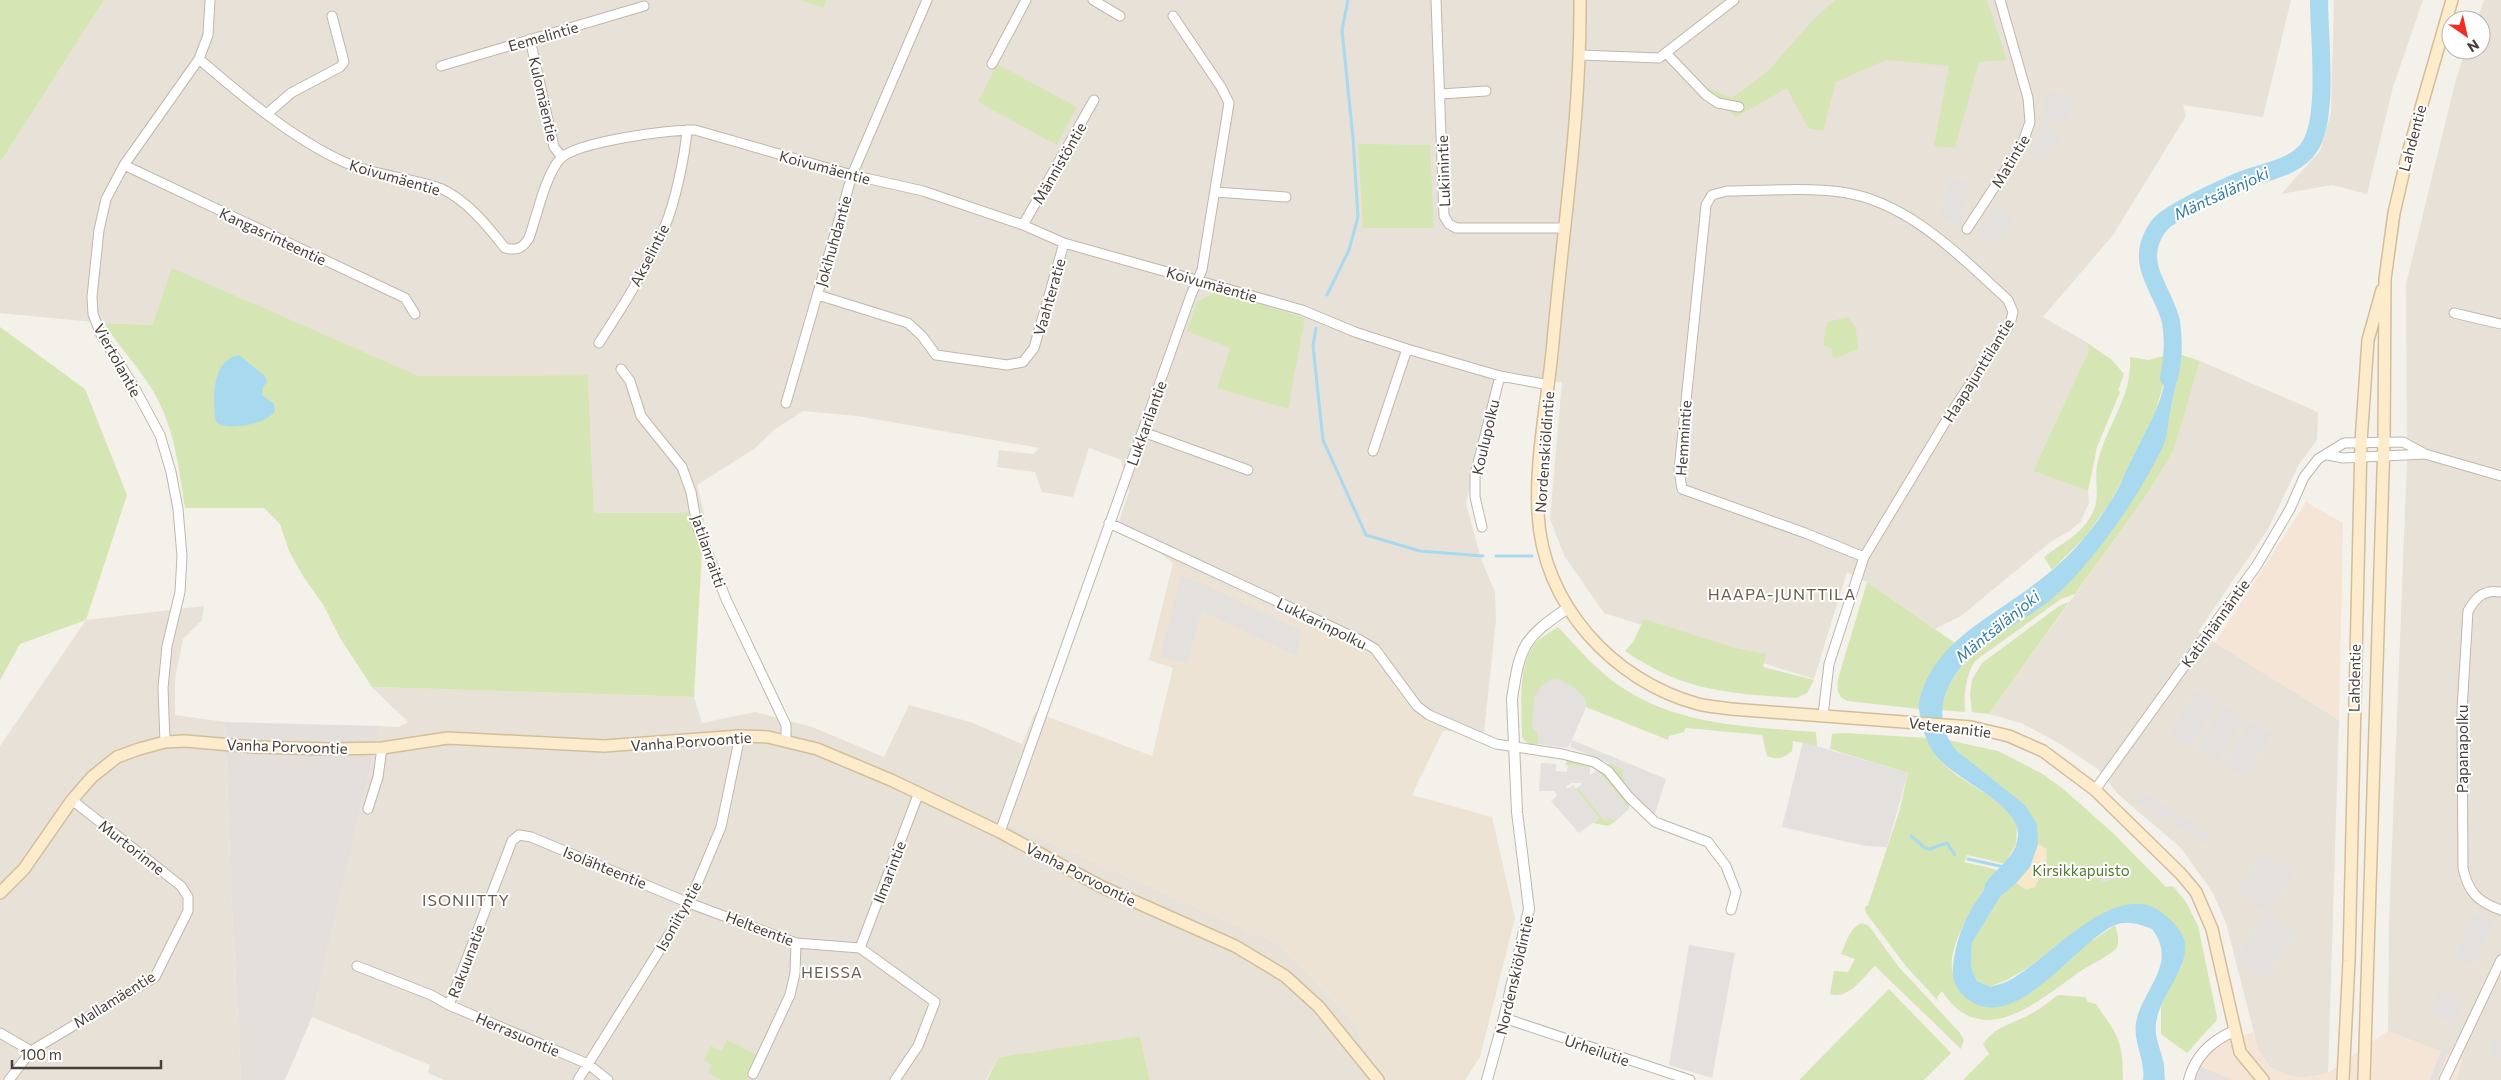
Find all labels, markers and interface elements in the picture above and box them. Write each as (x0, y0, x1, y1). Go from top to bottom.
north arrow (2441, 10, 2491, 60)
street label: Eemelintie (506, 17, 580, 55)
text: N (2464, 36, 2483, 56)
street label: Kulomäentie (526, 55, 562, 143)
street label: Lahdentie (2394, 103, 2430, 173)
street label: Männistöntie (1028, 119, 1090, 207)
street label: Matintie (1987, 131, 2033, 191)
street label: Lukiinintie (1433, 135, 1453, 207)
street label: Koivumäentie (777, 146, 873, 188)
street label: Koivumäentie (347, 155, 443, 199)
water label: Mäntsälänjoki (2170, 162, 2272, 223)
street label: Jokihuhdantie (811, 193, 855, 289)
street label: Kangasrinteentie (217, 203, 329, 269)
street label: Akselintie (626, 221, 672, 289)
street label: Vaahteratie (1029, 256, 1069, 338)
street label: Koivumäentie (1164, 262, 1260, 306)
street label: Haapajunttilantie (1939, 315, 2017, 425)
street label: Viertolantie (90, 320, 146, 400)
street label: Lukkarilantie (1122, 378, 1170, 468)
street label: Nordenskiöldintie (1531, 391, 1557, 513)
street label: Koulupolku (1468, 397, 1502, 477)
street label: Hemmintie (1671, 400, 1695, 476)
street label: Jatilanraitti (688, 512, 730, 590)
street label: Katinhännäntie (2177, 575, 2253, 671)
district label: HAAPA-JUNTTILA (1708, 584, 1856, 603)
water label: Mäntsälänjoki (1951, 586, 2044, 666)
street label: Lukkarinpolku (1274, 594, 1370, 652)
street label: Lahdentie (2344, 644, 2364, 712)
street label: Papanapolku (2453, 705, 2471, 793)
street label: Veteraanitie (1908, 713, 1992, 741)
street label: Vanha Porvoontie (630, 728, 752, 754)
street label: Vanha Porvoontie (226, 735, 348, 757)
street label: Murtorinne (95, 816, 169, 878)
street label: Ilmarintie (869, 838, 909, 906)
street label: Vanha Porvoontie (1023, 838, 1139, 910)
street label: Isolähteentie (561, 842, 649, 892)
park label: Kirsikkapuisto (2032, 861, 2130, 879)
street label: Isoniityntie (652, 878, 705, 954)
district label: ISONIITTY (422, 890, 510, 909)
street label: Helteentie (723, 907, 797, 949)
street label: Nordenskiöldintie (1492, 914, 1536, 1036)
street label: Rakuunatie (444, 922, 488, 1000)
district label: HEISSA (801, 962, 863, 981)
street label: Mallamäentie (70, 967, 158, 1031)
street label: Herrasuontie (473, 1008, 563, 1060)
street label: Urheilutie (1562, 1031, 1632, 1070)
scale bar (12, 1038, 161, 1070)
text: 100 m (20, 1045, 62, 1063)

